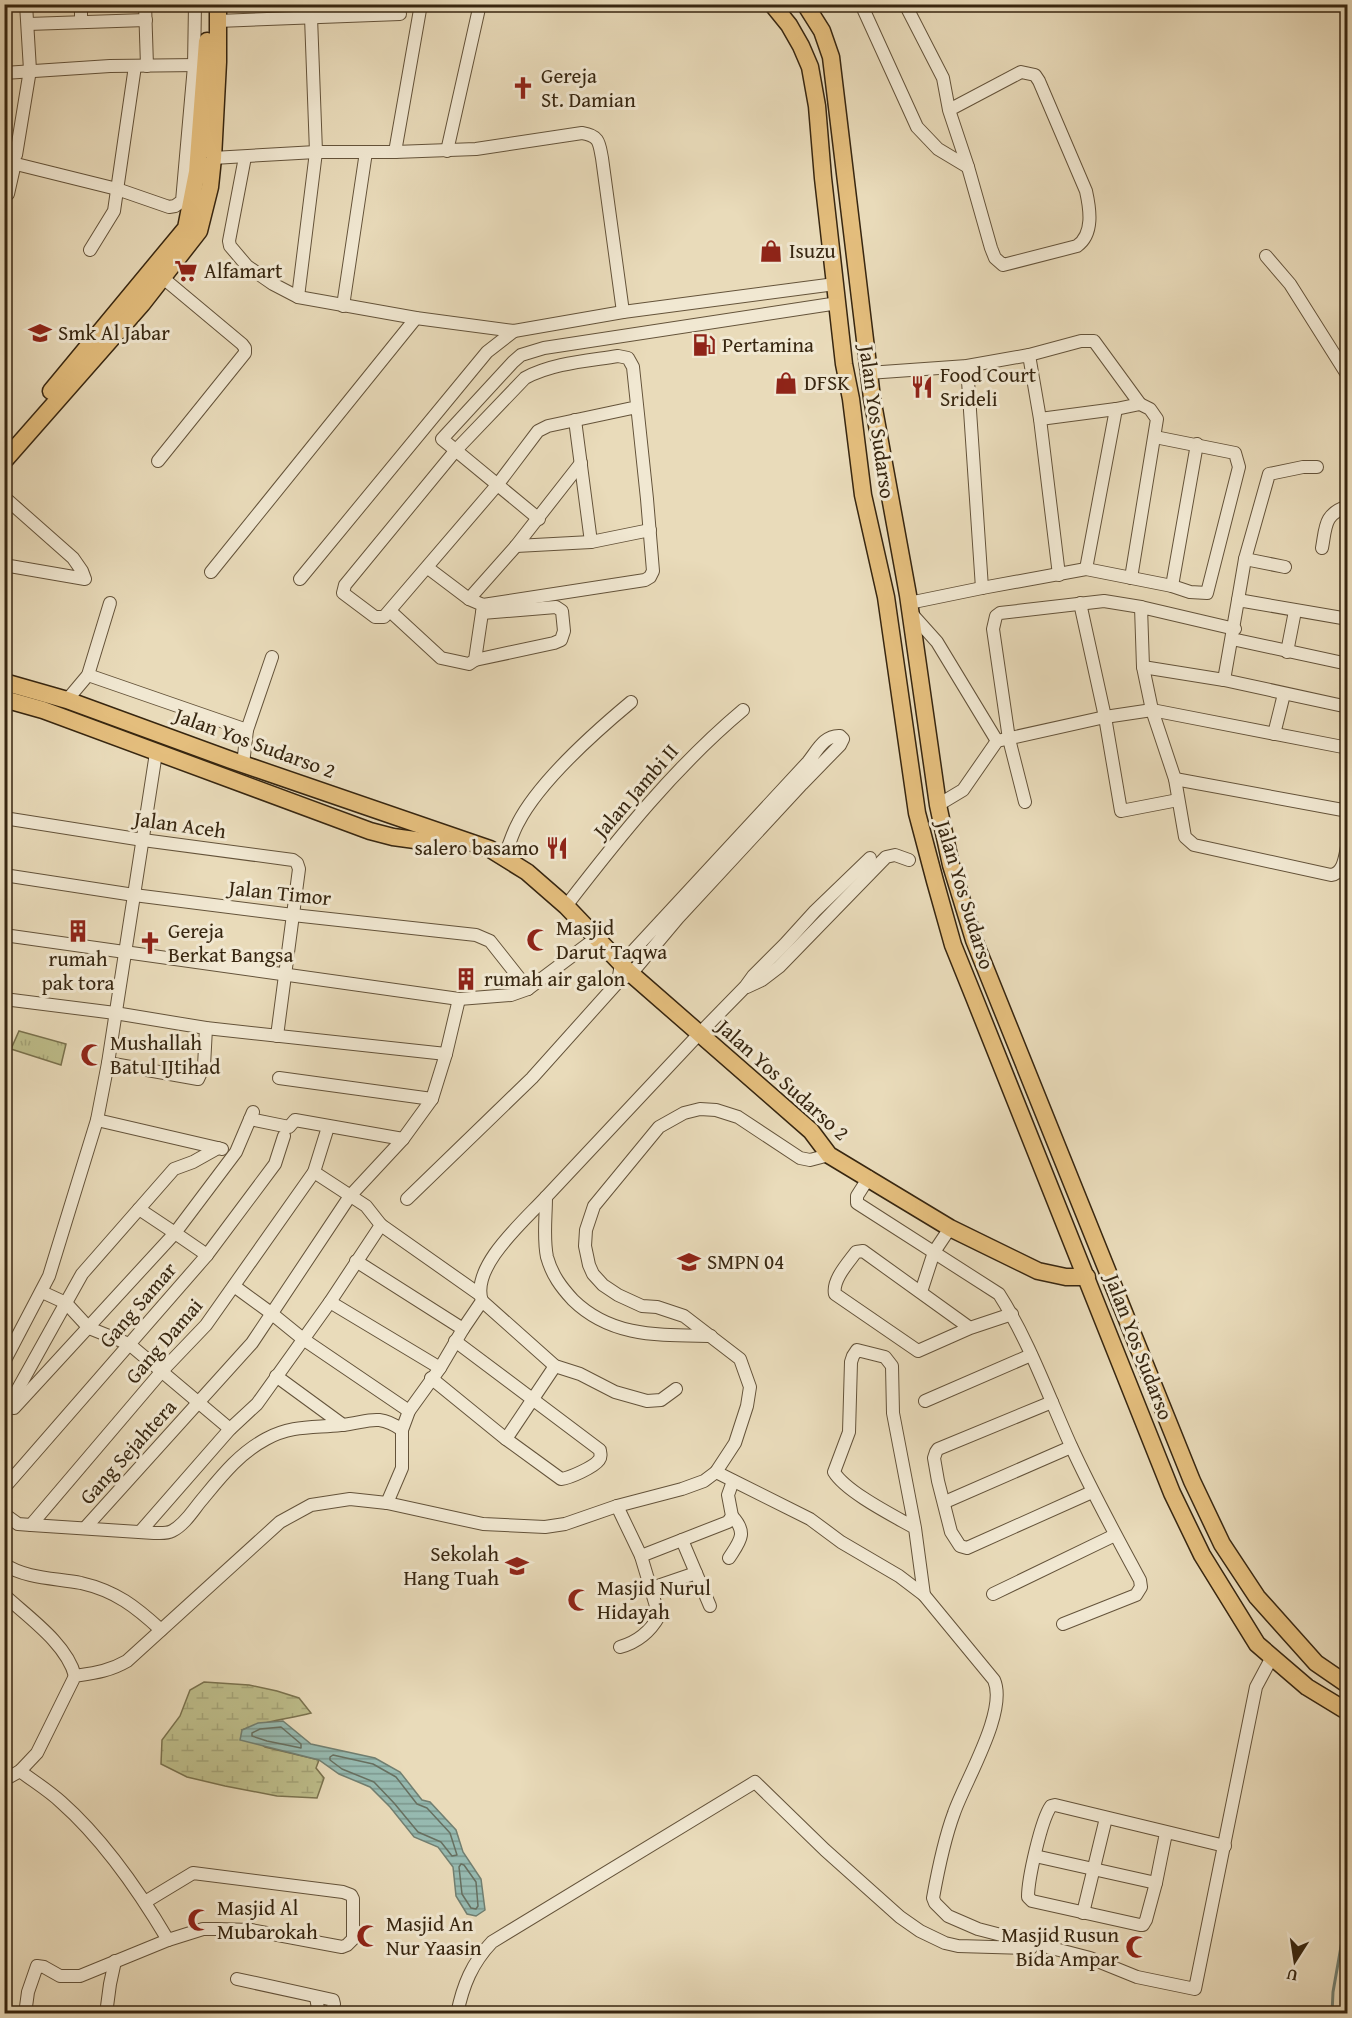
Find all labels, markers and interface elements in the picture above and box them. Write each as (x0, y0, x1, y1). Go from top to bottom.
place label: Gereja St. Damian (541, 60, 636, 115)
church icon: Gereja St. Damian (510, 75, 536, 101)
place label: Isuzu (789, 235, 836, 266)
shop icon: Isuzu (758, 238, 784, 264)
place label: Alfamart (204, 255, 283, 286)
supermarket icon: Alfamart (173, 258, 199, 284)
place label: Smk Al Jabar (58, 317, 170, 348)
school or university icon: Smk Al Jabar (27, 320, 53, 346)
place label: Pertamina (722, 329, 814, 360)
fuel station icon: Pertamina (691, 332, 717, 358)
street label: Jalan Yos Sudarso (851, 340, 904, 500)
place label: Food Court Srideli (940, 359, 1037, 414)
place label: DFSK (804, 367, 850, 398)
shop icon: DFSK (773, 370, 799, 396)
restaurant icon: Food Court Srideli (909, 374, 935, 400)
street label: Jalan Yos Sudarso 2 (168, 698, 340, 786)
street label: Jalan Jambi II (584, 736, 686, 847)
street label: Jalan Aceh (129, 802, 228, 846)
street label: Jalan Yos Sudarso (927, 814, 1003, 973)
place label: salero basamo (414, 832, 539, 863)
restaurant icon: salero basamo (544, 835, 570, 861)
street label: Jalan Timor (224, 871, 333, 913)
place label: Masjid Darut Taqwa (556, 912, 667, 967)
place label: Gereja Berkat Bangsa (168, 915, 293, 970)
building icon: rumah pak tora (65, 918, 91, 944)
mosque icon: Masjid Darut Taqwa (525, 927, 551, 953)
church icon: Gereja Berkat Bangsa (137, 930, 163, 956)
place label: rumah pak tora (41, 943, 115, 998)
place label: rumah air galon (484, 963, 626, 994)
building icon: rumah air galon (453, 966, 479, 992)
street label: Jalan Yos Sudarso 2 (708, 1010, 857, 1148)
place label: Mushallah Batul IJtihad (110, 1027, 221, 1082)
mosque icon: Mushallah Batul IJtihad (79, 1042, 105, 1068)
place label: SMPN 04 (707, 1246, 784, 1277)
school or university icon: SMPN 04 (676, 1249, 702, 1275)
street label: Gang Samar (91, 1255, 184, 1354)
street label: Jalan Yos Sudarso (1096, 1266, 1182, 1424)
street label: Gang Damai (118, 1291, 210, 1390)
street label: Gang Sejahtera (72, 1392, 183, 1511)
place label: Sekolah Hang Tuah (403, 1538, 499, 1593)
school or university icon: Sekolah Hang Tuah (504, 1553, 530, 1579)
place label: Masjid Nurul Hidayah (597, 1572, 711, 1627)
mosque icon: Masjid Nurul Hidayah (566, 1587, 592, 1613)
place label: Masjid Al Mubarokah (217, 1892, 318, 1947)
mosque icon: Masjid Al Mubarokah (186, 1907, 212, 1933)
place label: Masjid An Nur Yaasin (386, 1908, 482, 1963)
place label: Masjid Rusun Bida Ampar (1001, 1919, 1119, 1974)
mosque icon: Masjid An Nur Yaasin (355, 1923, 381, 1949)
north arrow (1265, 1931, 1325, 1991)
mosque icon: Masjid Rusun Bida Ampar (1124, 1934, 1150, 1960)
text: U (1284, 1963, 1300, 1989)

